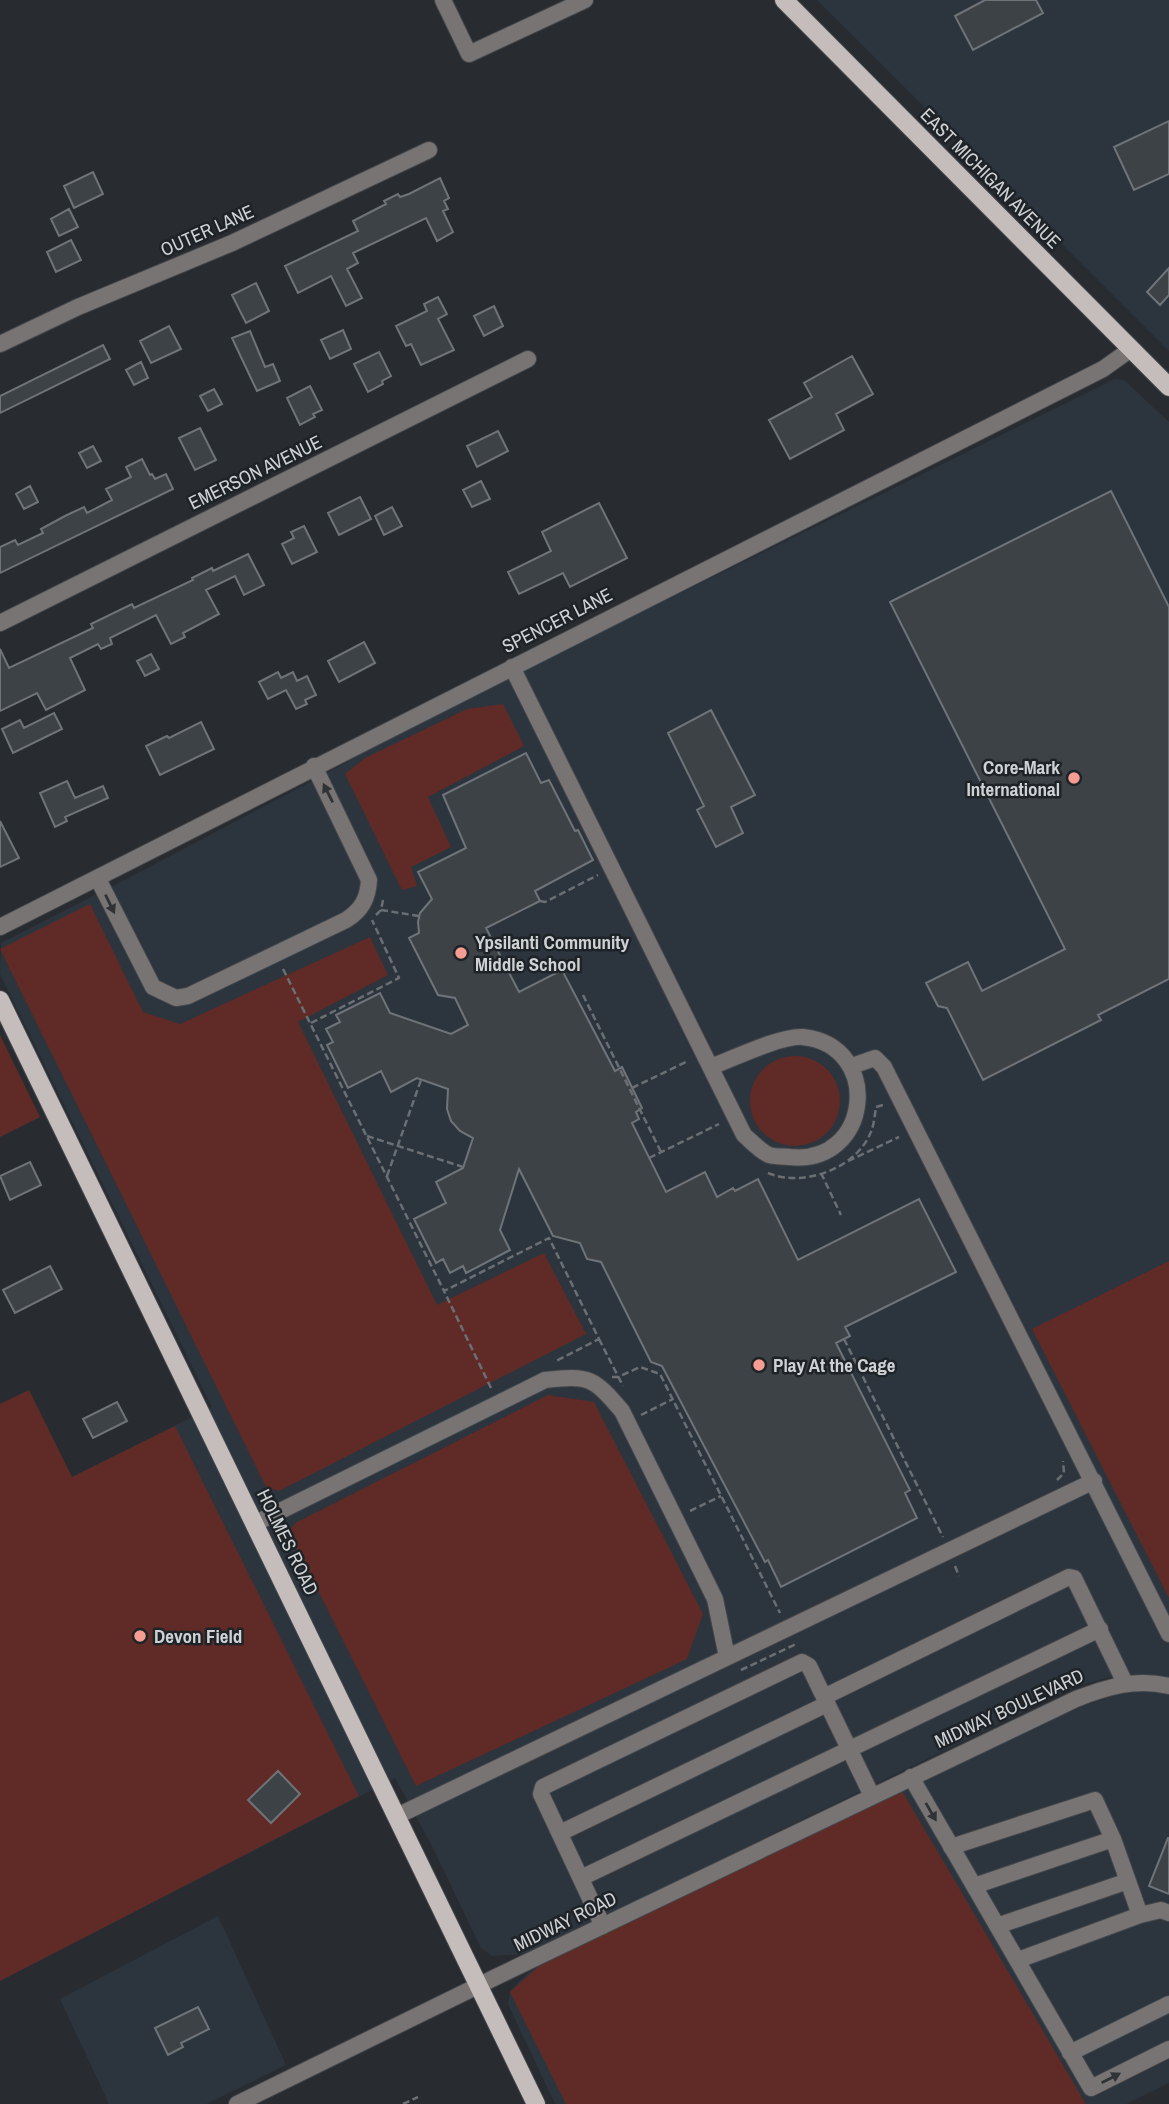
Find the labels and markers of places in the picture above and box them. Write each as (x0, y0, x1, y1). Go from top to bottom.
place label: Core-Mark International (967, 754, 1060, 802)
marker: Core-Mark International (1066, 770, 1082, 786)
place label: Ypsilanti Community Middle School (475, 929, 629, 977)
marker: Ypsilanti Community Middle School (453, 945, 469, 961)
place label: Play At the Cage (773, 1352, 896, 1378)
marker: Play At the Cage (751, 1357, 767, 1373)
place label: Devon Field (154, 1623, 242, 1649)
marker: Devon Field (132, 1628, 148, 1644)

